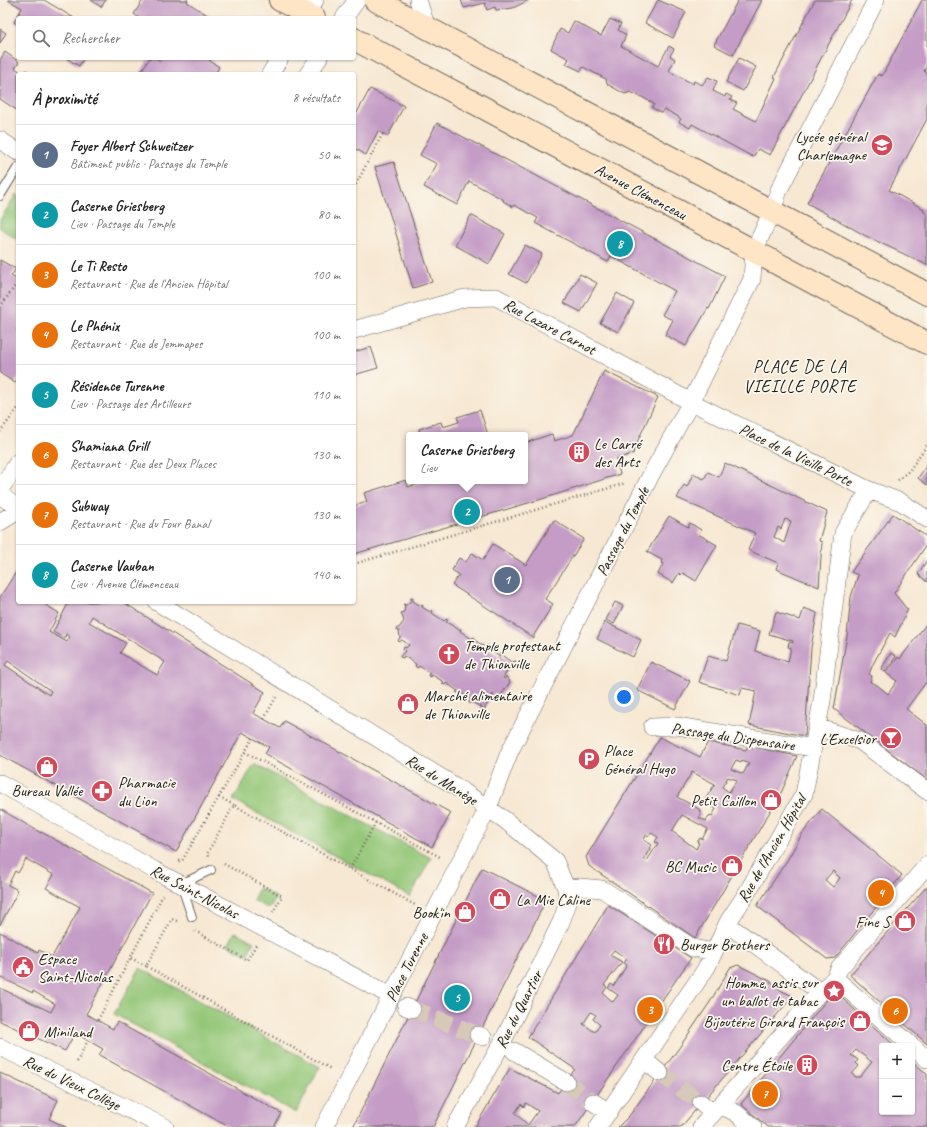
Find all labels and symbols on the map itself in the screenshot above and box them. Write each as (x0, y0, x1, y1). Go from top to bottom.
place label: Lycée général Charlemagne (796, 127, 869, 165)
school or university icon: Lycée général Charlemagne (869, 132, 895, 158)
street label: Avenue Clémenceau (591, 159, 691, 225)
pin: 8 (607, 229, 633, 259)
street label: Rue Lazare Carnot (500, 294, 600, 360)
district label: PLACE DE LA VIEILLE PORTE (744, 356, 857, 397)
street label: Place de la Vieille Porte (736, 419, 857, 492)
place label: Le Carré des Arts (594, 434, 644, 472)
building icon: Le Carré des Arts (566, 439, 592, 465)
street label: Passage du Temple (592, 482, 655, 579)
pin: 2 (454, 497, 480, 527)
pin: 1 (494, 565, 520, 595)
place label: Temple protestant de Thionville (464, 636, 561, 674)
church icon: Temple protestant de Thionville (436, 641, 462, 667)
place label: Marché alimentaire de Thionville (424, 686, 533, 724)
your location (614, 687, 634, 707)
shop icon: Marché alimentaire de Thionville (395, 691, 421, 717)
street label: Passage du Dispensaire (670, 718, 798, 756)
bar icon: L'Excelsior (878, 725, 904, 751)
place label: L'Excelsior (820, 729, 877, 749)
place label: Place Général Hugo (604, 741, 676, 779)
parking icon: Place Général Hugo (576, 746, 602, 772)
street label: Rue du Manège (402, 750, 483, 811)
shop icon: Bureau Vallée (34, 754, 60, 780)
place label: Pharmacie du Lion (118, 773, 177, 811)
pharmacy icon: Pharmacie du Lion (89, 778, 115, 804)
place label: Bureau Vallée (12, 781, 84, 801)
shop icon: Petit Caillon (758, 787, 784, 813)
street label: Rue de l'Ancien Hôpital (733, 788, 812, 906)
place label: Petit Caillon (691, 791, 757, 811)
shop icon: BC Music (719, 853, 745, 879)
place label: BC Music (665, 857, 717, 877)
street label: Rue Saint-Nicolas (147, 860, 243, 924)
pin: 4 (868, 878, 894, 908)
shop icon: La Mie Câline (487, 886, 513, 912)
place label: La Mie Câline (516, 890, 592, 910)
shop icon: Book'in (452, 899, 478, 925)
place label: Book'in (412, 903, 451, 923)
shop icon: Fine S (892, 908, 918, 934)
place label: Fine S (856, 912, 892, 932)
street label: Place Turenne (381, 928, 434, 1005)
restaurant icon: Burger Brothers (651, 931, 677, 957)
place label: Burger Brothers (680, 935, 771, 955)
place label: Espace Saint-Nicolas (38, 949, 114, 987)
public building icon: Espace Saint-Nicolas (10, 954, 36, 980)
street label: Rue du Quartier (491, 965, 548, 1052)
place label: Homme, assis sur un ballot de tabac (721, 973, 819, 1011)
place icon: Homme, assis sur un ballot de tabac (821, 978, 847, 1004)
pin: 5 (444, 983, 470, 1013)
pin: 3 (637, 995, 663, 1025)
pin: 6 (882, 996, 908, 1026)
shop icon: Bijoutérie Girard François (847, 1008, 873, 1034)
place label: Bijoutérie Girard François (703, 1012, 846, 1032)
shop icon: Miniland (16, 1018, 42, 1044)
place label: Miniland (44, 1022, 94, 1042)
street label: Rue du Vieux Collège (20, 1051, 125, 1116)
building icon: Centre Étoile (794, 1052, 820, 1078)
place label: Centre Étoile (721, 1056, 794, 1076)
pin: 7 (752, 1079, 778, 1109)

